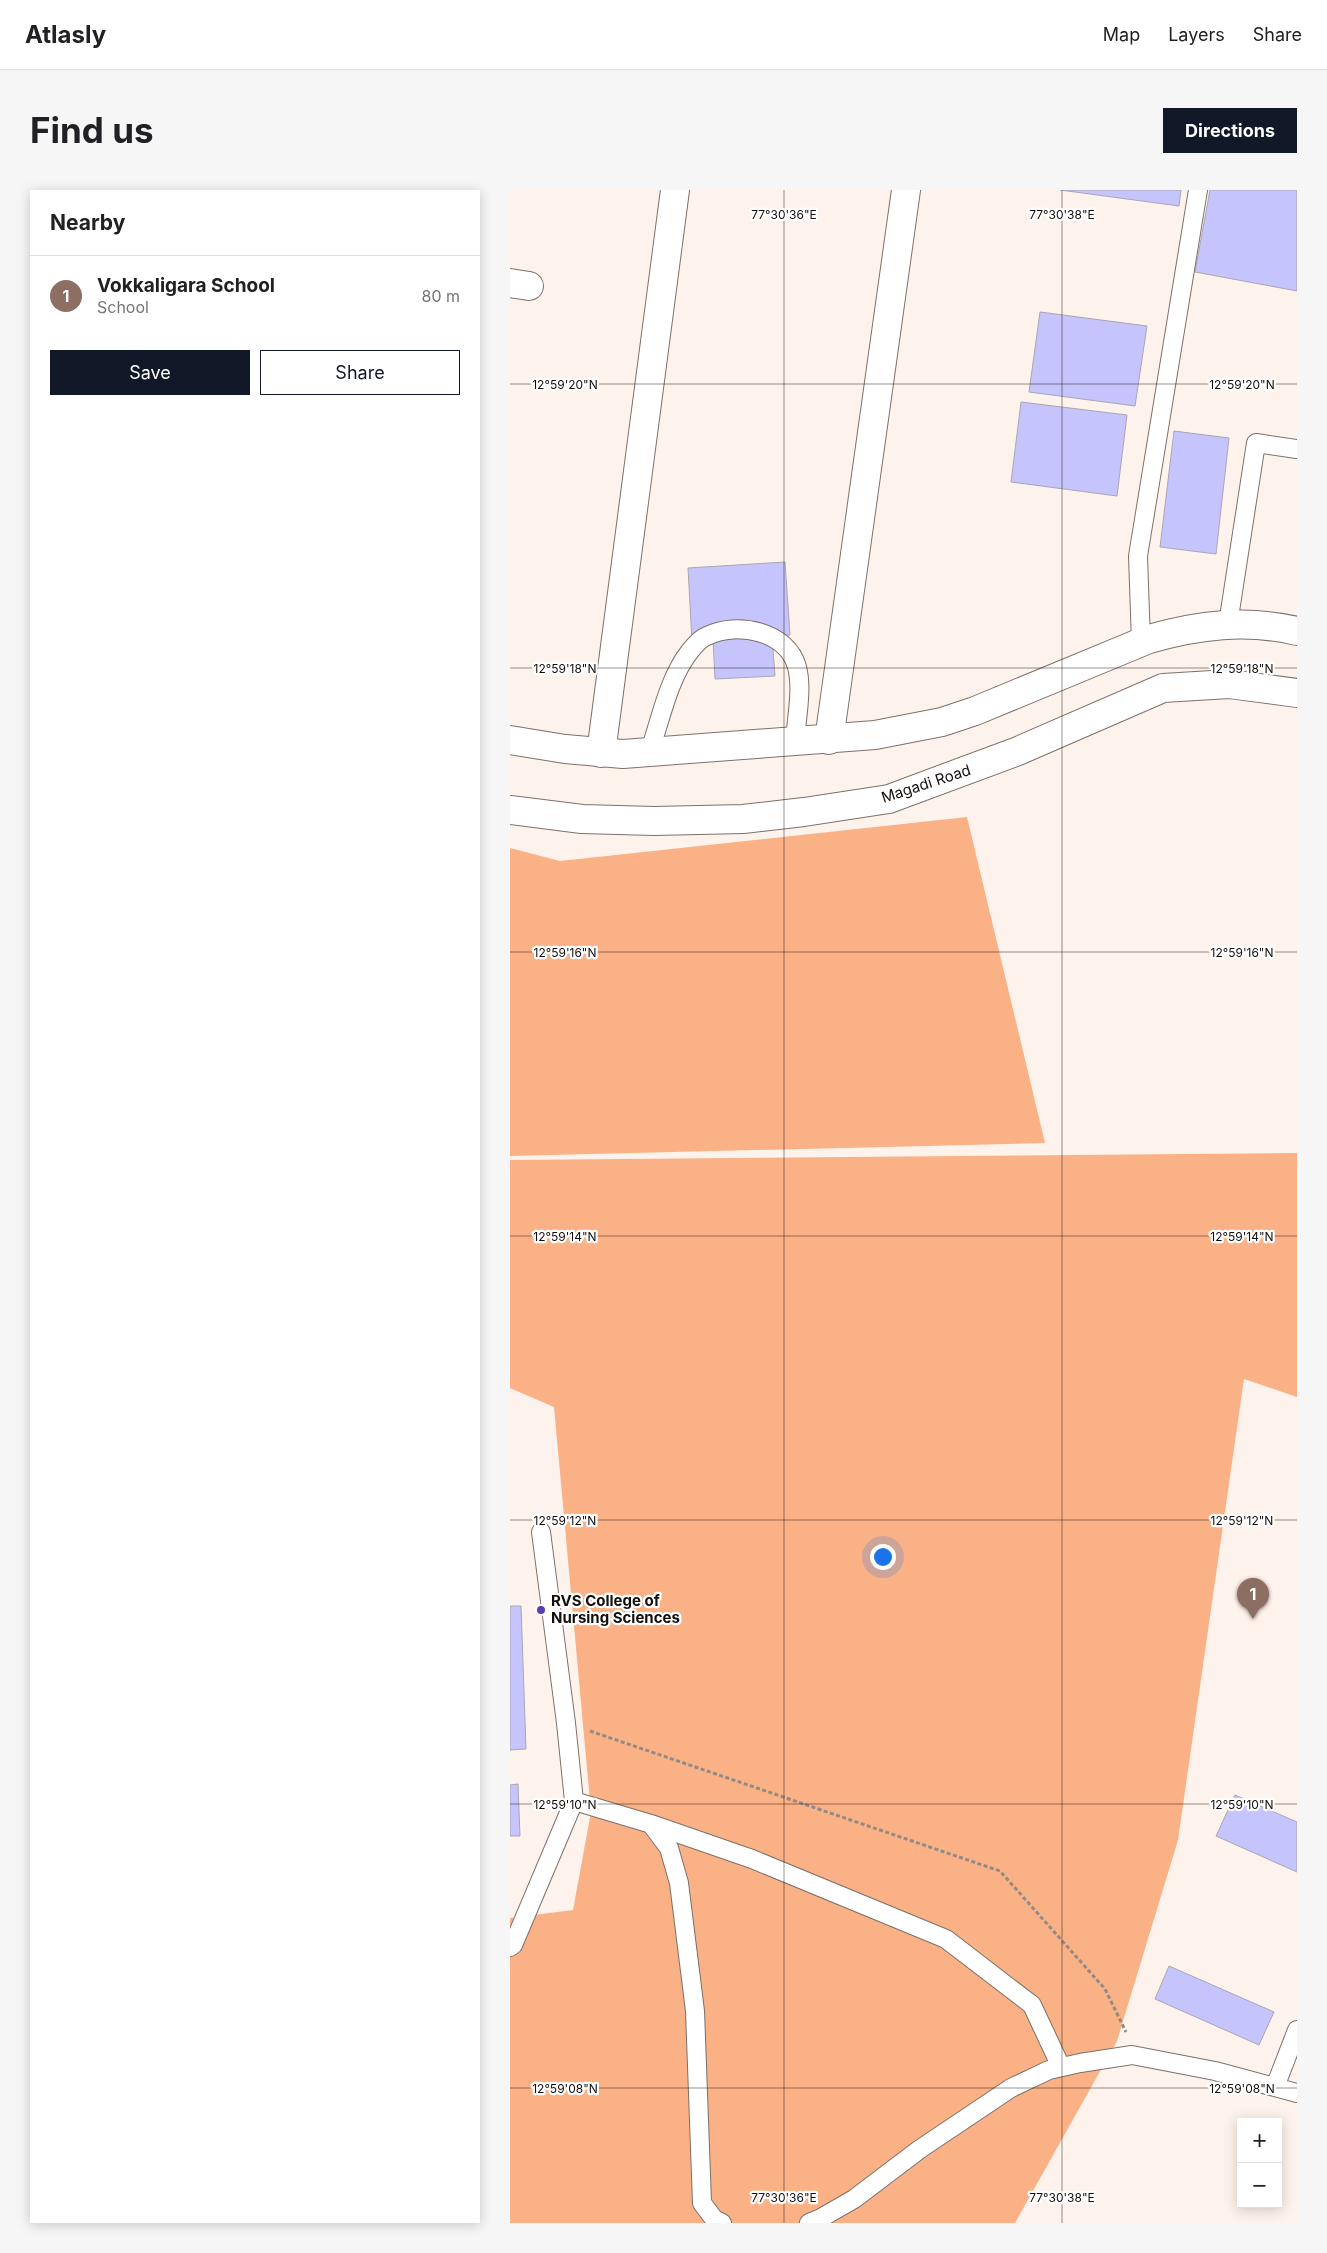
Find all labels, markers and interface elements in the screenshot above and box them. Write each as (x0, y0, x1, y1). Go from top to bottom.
text: Atlasly (25, 20, 106, 49)
text: Map (1103, 24, 1140, 45)
text: Layers (1168, 24, 1225, 45)
text: Share (1253, 24, 1302, 45)
button: Directions (1163, 108, 1297, 153)
text: Find us (30, 109, 154, 151)
text: 77°30'36"E (751, 207, 817, 222)
text: 77°30'38"E (1029, 207, 1095, 222)
text: Nearby (50, 210, 125, 235)
text: Vokkaligara School (97, 274, 275, 297)
text: 1 (63, 286, 69, 306)
text: 80 m (421, 286, 460, 306)
text: School (97, 297, 149, 317)
button: Save (50, 350, 250, 395)
button: Share (260, 350, 460, 395)
text: 12°59'20"N (532, 377, 598, 392)
text: 12°59'20"N (1209, 377, 1275, 392)
text: 12°59'18"N (534, 661, 596, 676)
text: 12°59'18"N (1211, 661, 1273, 676)
street label: Magadi Road (879, 760, 973, 807)
text: 12°59'16"N (534, 945, 596, 960)
text: 12°59'16"N (1211, 945, 1273, 960)
text: 12°59'14"N (533, 1229, 597, 1244)
text: 12°59'14"N (1210, 1229, 1274, 1244)
text: 12°59'12"N (534, 1513, 596, 1528)
text: 12°59'12"N (1211, 1513, 1273, 1528)
your location (870, 1544, 896, 1570)
pin: 1 (1237, 1578, 1269, 1619)
place label: RVS College of Nursing Sciences (551, 1591, 680, 1627)
marker: RVS College of Nursing Sciences (535, 1604, 547, 1616)
text: 12°59'10"N (533, 1797, 597, 1812)
text: 12°59'10"N (1210, 1797, 1274, 1812)
text: 12°59'08"N (532, 2081, 598, 2096)
text: 12°59'08"N (1209, 2081, 1275, 2096)
map controls (1237, 2118, 1282, 2208)
button: + (1237, 2118, 1282, 2163)
button: − (1237, 2163, 1282, 2208)
text: 77°30'36"E (751, 2190, 817, 2205)
text: 77°30'38"E (1029, 2190, 1095, 2205)

